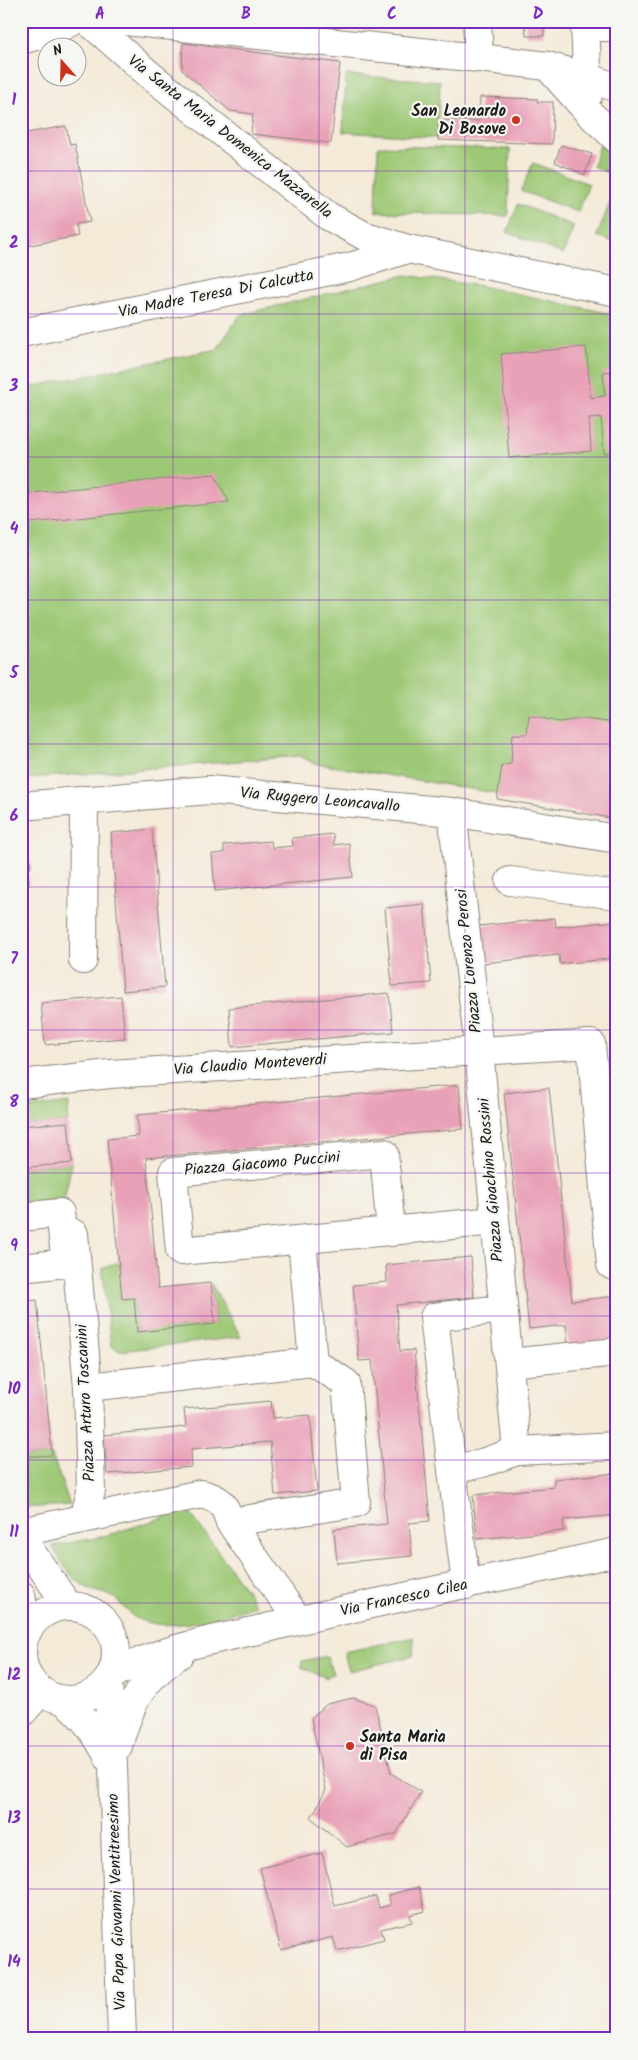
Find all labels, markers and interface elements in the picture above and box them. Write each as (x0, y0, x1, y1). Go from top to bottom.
text: A (95, 2, 105, 27)
text: B (241, 2, 251, 27)
text: C (387, 2, 397, 27)
text: D (533, 2, 544, 27)
north arrow (38, 38, 88, 88)
text: N (50, 39, 66, 63)
street label: Via Santa Maria Domenica Mazzarella (122, 49, 338, 225)
text: 1 (12, 88, 17, 113)
place label: San Leonardo Di Bosove (411, 99, 506, 142)
marker: San Leonardo Di Bosove (510, 114, 522, 126)
text: 2 (9, 231, 19, 256)
street label: Via Madre Teresa Di Calcutta (116, 263, 316, 325)
text: 3 (9, 374, 19, 399)
text: 4 (10, 517, 19, 542)
text: 5 (9, 661, 20, 686)
street label: Via Ruggero Leoncavallo (239, 781, 401, 819)
text: 6 (10, 804, 19, 829)
street label: Piazza Lorenzo Perosi (449, 887, 489, 1034)
text: 7 (10, 947, 18, 972)
street label: Via Claudio Monteverdi (173, 1047, 328, 1083)
text: 8 (9, 1090, 19, 1115)
street label: Piazza Gioachino Rossini (471, 1096, 511, 1263)
street label: Piazza Giacomo Puccini (183, 1145, 342, 1183)
text: 9 (10, 1234, 18, 1259)
street label: Piazza Arturo Toscanini (69, 1322, 103, 1482)
text: 10 (7, 1377, 21, 1402)
text: 11 (9, 1520, 19, 1545)
street label: Via Francesco Cilea (338, 1572, 470, 1624)
text: 12 (7, 1663, 21, 1688)
place label: Santa Maria di Pisa (360, 1725, 446, 1768)
marker: Santa Maria di Pisa (344, 1740, 356, 1752)
street label: Via Papa Giovanni Ventitreesimo (101, 1793, 133, 2011)
text: 13 (7, 1806, 21, 1831)
text: 14 (7, 1950, 21, 1975)

